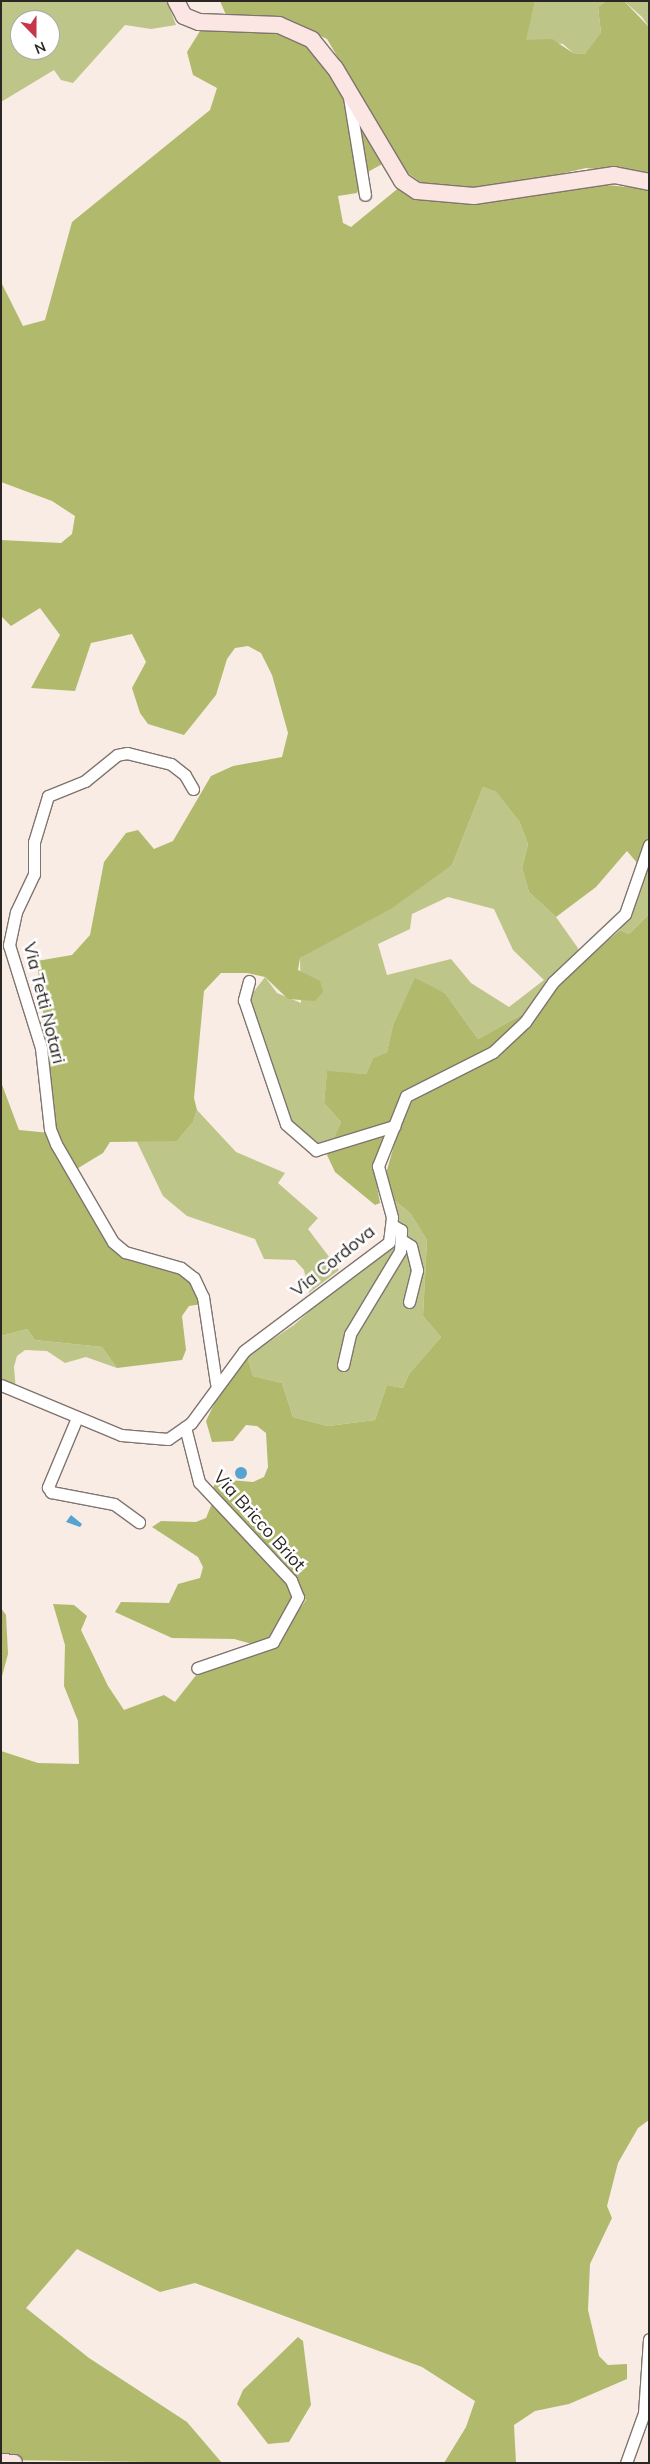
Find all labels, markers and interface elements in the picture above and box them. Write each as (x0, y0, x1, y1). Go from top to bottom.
north arrow (10, 10, 60, 60)
text: N (32, 38, 49, 58)
street label: Via Tetti Notari (18, 940, 70, 1066)
street label: Via Cordova (287, 1221, 379, 1301)
street label: Via Bricco Briot (208, 1466, 310, 1576)

